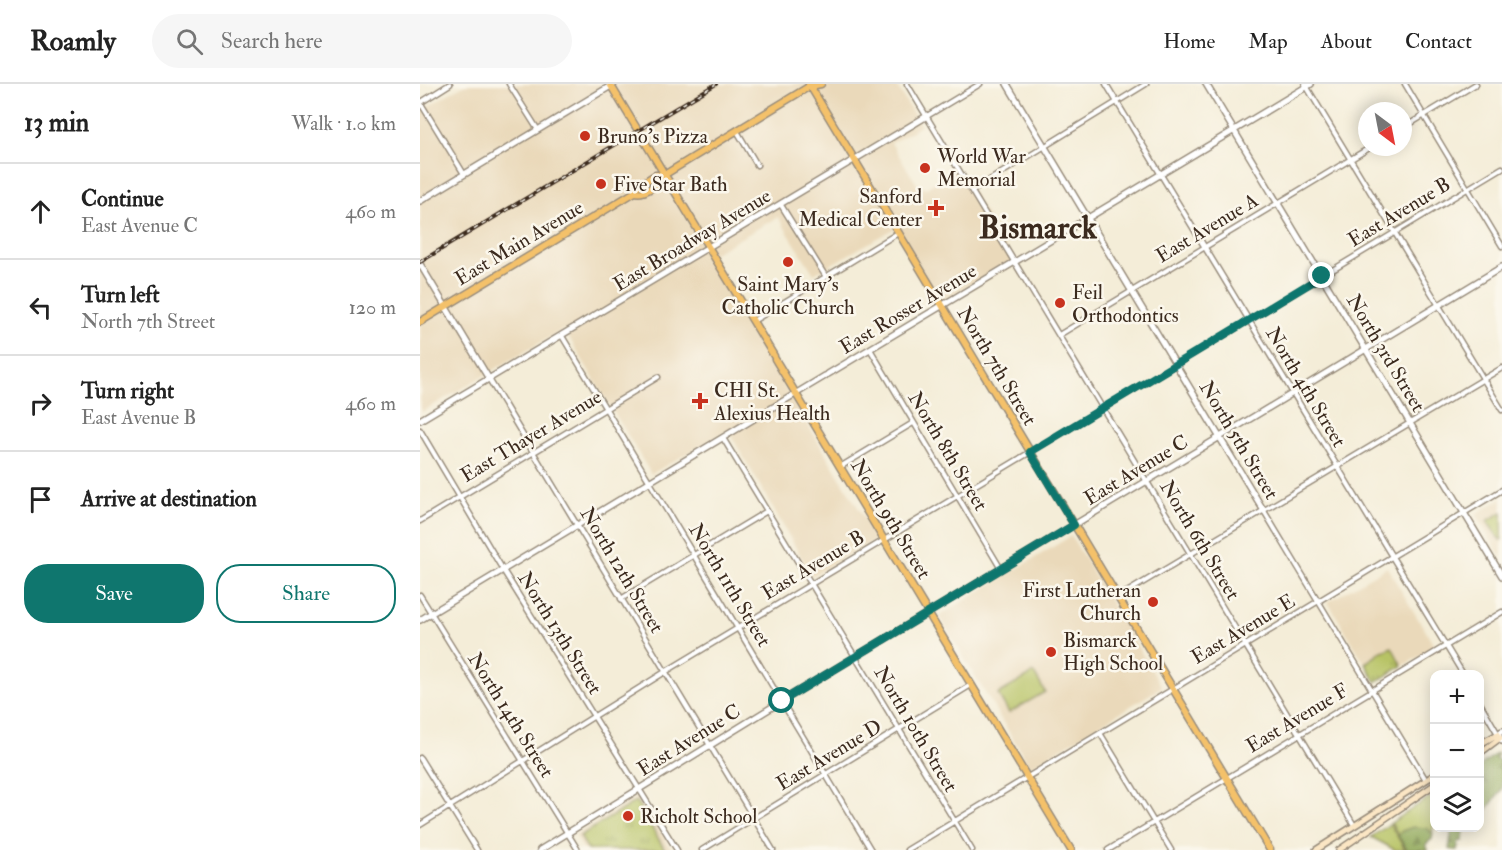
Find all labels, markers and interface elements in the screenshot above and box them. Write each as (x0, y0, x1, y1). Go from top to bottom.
search box (152, 14, 572, 68)
text: Roamly (30, 24, 116, 59)
icon: search (173, 25, 206, 58)
text: Search here (221, 27, 323, 55)
text: Home (1163, 28, 1215, 55)
text: Map (1248, 28, 1288, 55)
text: About (1321, 28, 1372, 55)
text: Contact (1405, 28, 1472, 55)
north arrow (1358, 102, 1412, 156)
text: 13 min (24, 107, 89, 139)
text: Walk · 1.0 km (292, 111, 396, 136)
place label: Bruno's Pizza (597, 124, 709, 149)
marker: Bruno's Pizza (578, 129, 592, 143)
place label: World War Memorial (936, 144, 1026, 192)
marker: World War Memorial (918, 161, 932, 175)
place label: Five Star Bath (613, 172, 728, 197)
street label: East Avenue B (1343, 172, 1455, 252)
marker: Five Star Bath (594, 177, 608, 191)
street label: East Broadway Avenue (609, 183, 775, 297)
place label: Sanford Medical Center (798, 184, 923, 232)
text: Continue (81, 185, 164, 213)
street label: East Avenue A (1151, 188, 1263, 268)
icon: ahead (24, 195, 57, 228)
street label: East Main Avenue (450, 195, 588, 291)
text: 460 m (345, 199, 396, 224)
marker: Sanford Medical Center (927, 199, 945, 217)
district label: Bismarck (979, 208, 1098, 248)
text: East Avenue C (81, 213, 198, 238)
marker: Saint Mary's Catholic Church (781, 255, 795, 269)
street label: East Rosser Avenue (835, 258, 981, 360)
route end (1308, 262, 1334, 288)
place label: Saint Mary's Catholic Church (721, 272, 855, 320)
place label: Feil Orthodontics (1072, 280, 1179, 328)
text: Turn left (81, 281, 160, 309)
street label: North 3rd Street (1341, 290, 1431, 417)
icon: left (24, 291, 57, 324)
text: 120 m (349, 295, 396, 320)
marker: Feil Orthodontics (1053, 296, 1067, 310)
street label: North 7th Street (952, 302, 1043, 430)
text: North 7th Street (81, 309, 215, 334)
street label: North 4th Street (1260, 322, 1352, 452)
street label: North 5th Street (1194, 376, 1284, 504)
text: Turn right (81, 377, 174, 405)
place label: CHI St. Alexius Health (713, 378, 831, 426)
street label: East Thayer Avenue (456, 384, 606, 488)
icon: right (24, 387, 57, 420)
street label: North 8th Street (903, 387, 994, 516)
text: 460 m (345, 391, 396, 416)
marker: CHI St. Alexius Health (691, 392, 709, 410)
text: East Avenue B (81, 405, 196, 430)
street label: East Avenue C (1079, 429, 1193, 511)
street label: North 9th Street (845, 455, 937, 584)
street label: North 6th Street (1154, 476, 1246, 605)
icon: arrive (24, 483, 57, 516)
text: Arrive at destination (81, 485, 257, 513)
street label: North 12th Street (575, 503, 670, 638)
street label: North 11th Street (683, 519, 777, 652)
street label: East Avenue B (757, 525, 869, 605)
button: Save (24, 564, 204, 623)
button: Share (216, 564, 396, 623)
street label: North 13th Street (512, 567, 608, 699)
place label: First Lutheran Church (1022, 578, 1142, 626)
street label: East Avenue E (1187, 588, 1299, 670)
marker: First Lutheran Church (1146, 595, 1160, 609)
place label: Bismarck High School (1063, 628, 1163, 676)
marker: Bismarck High School (1044, 645, 1058, 659)
street label: North 14th Street (463, 648, 560, 783)
street label: North 10th Street (869, 662, 964, 797)
map controls (1430, 670, 1484, 832)
button: + (1430, 670, 1484, 724)
street label: East Avenue F (1241, 677, 1353, 758)
route start (768, 687, 794, 713)
street label: East Avenue C (633, 698, 745, 782)
street label: East Avenue D (772, 714, 886, 796)
button: − (1430, 724, 1484, 778)
button: layers (1430, 778, 1484, 832)
place label: Richolt School (640, 804, 757, 829)
marker: Richolt School (621, 809, 635, 823)

